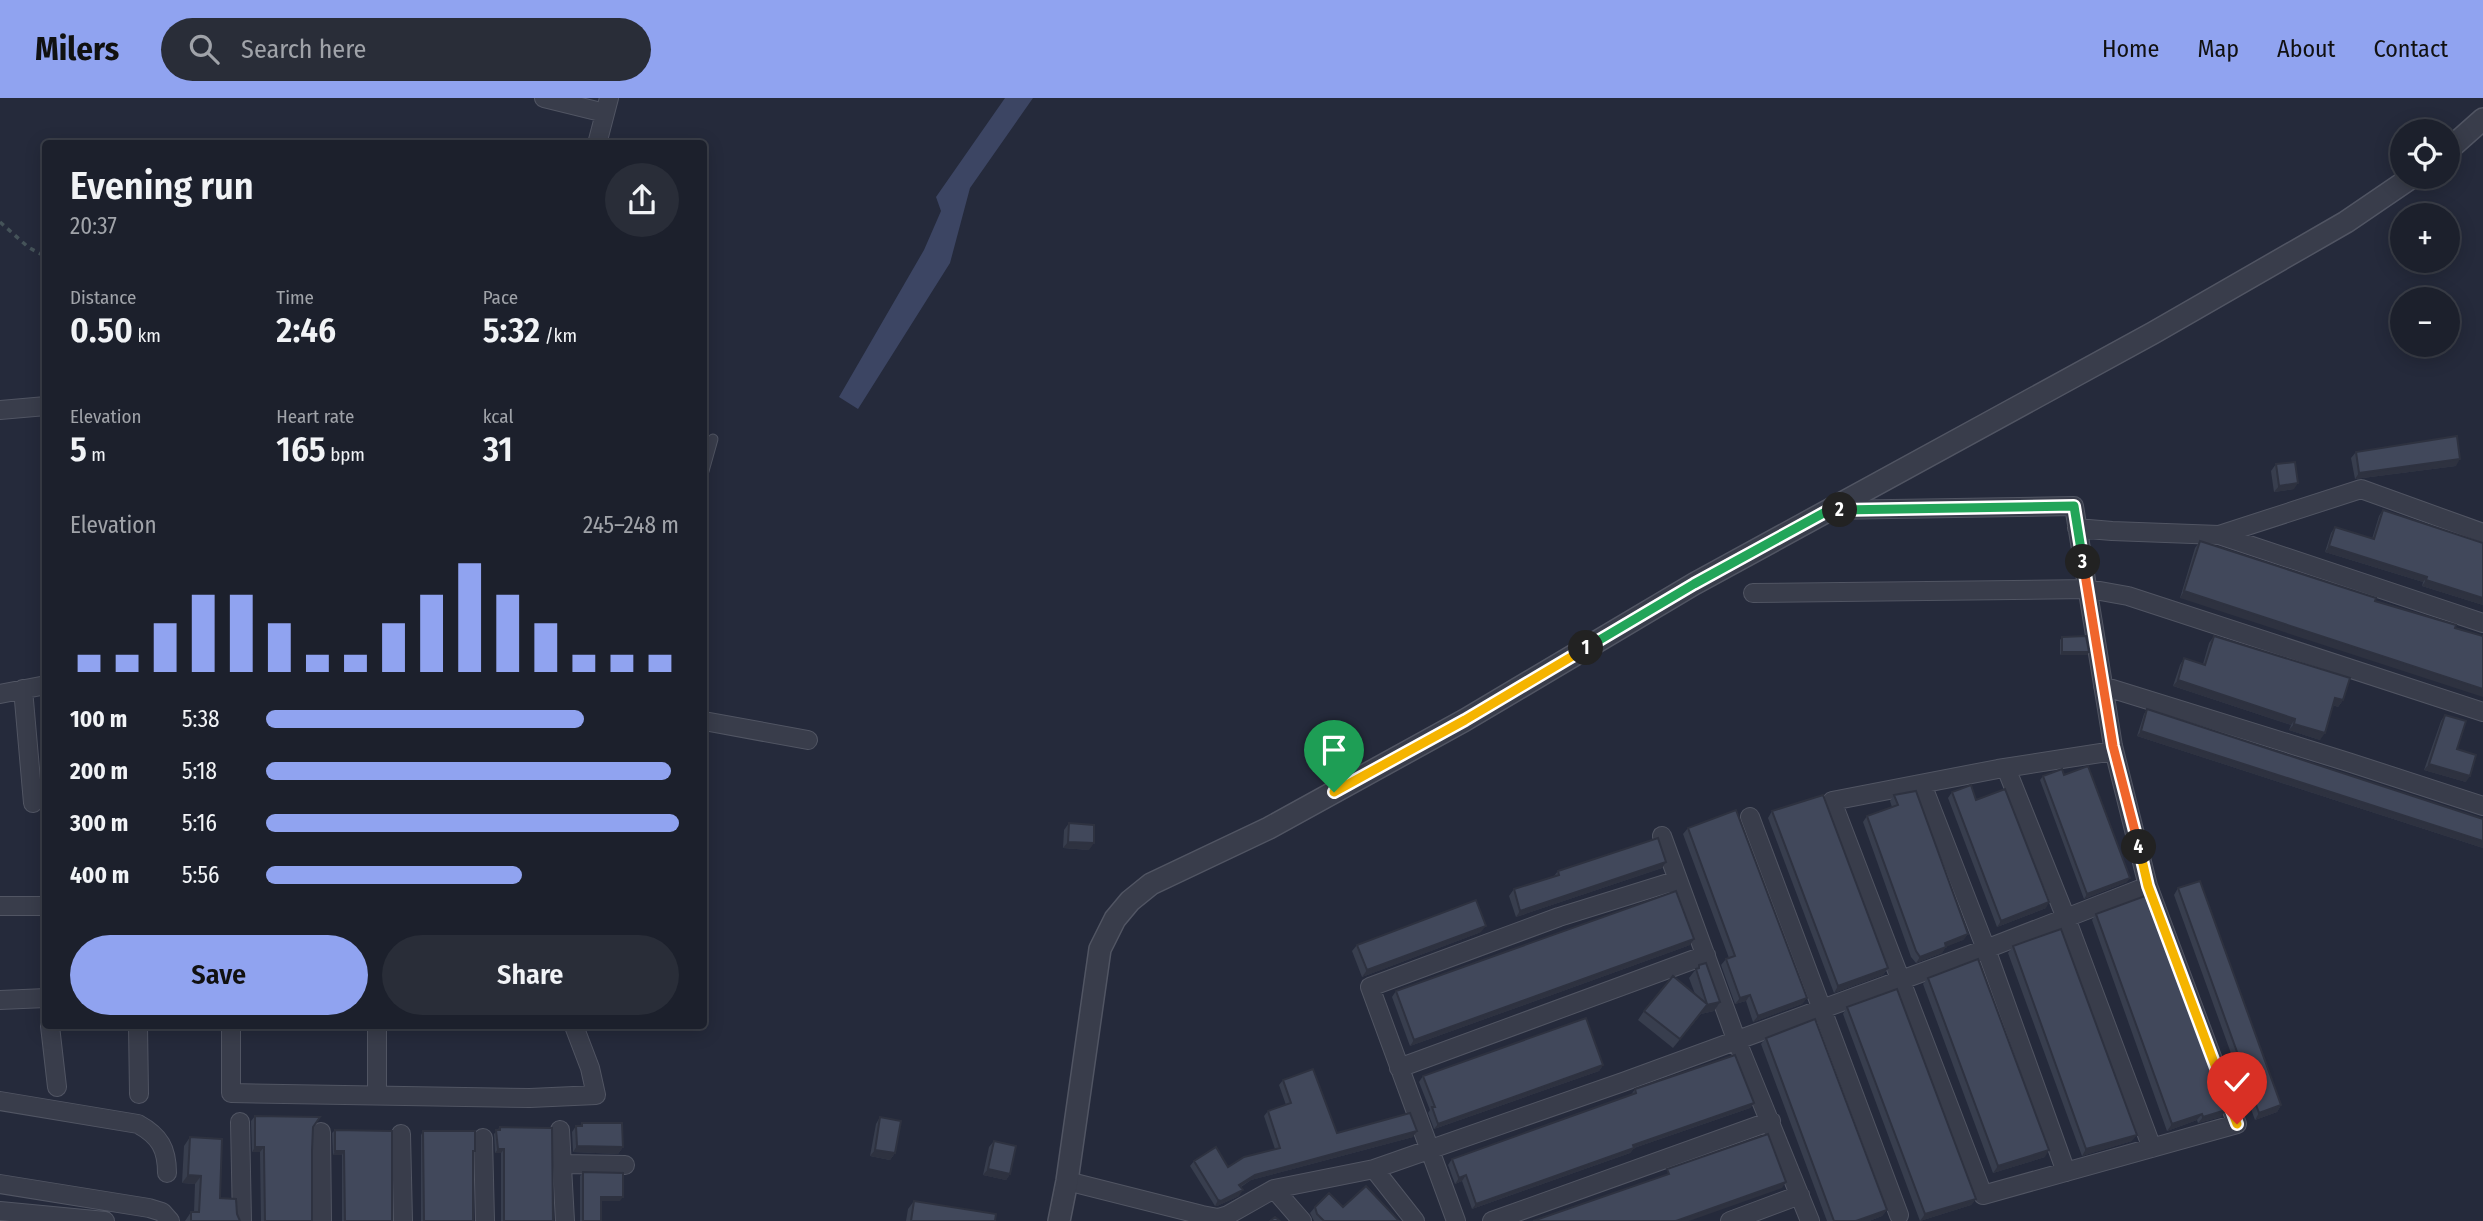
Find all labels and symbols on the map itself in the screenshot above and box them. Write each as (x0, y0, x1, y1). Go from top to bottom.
pin: 2 (1822, 492, 1857, 528)
pin: 3 (2066, 545, 2100, 580)
pin: 1 (1568, 630, 1604, 666)
pin (1304, 720, 1364, 792)
pin: 4 (2122, 830, 2156, 864)
pin (2207, 1052, 2267, 1124)

